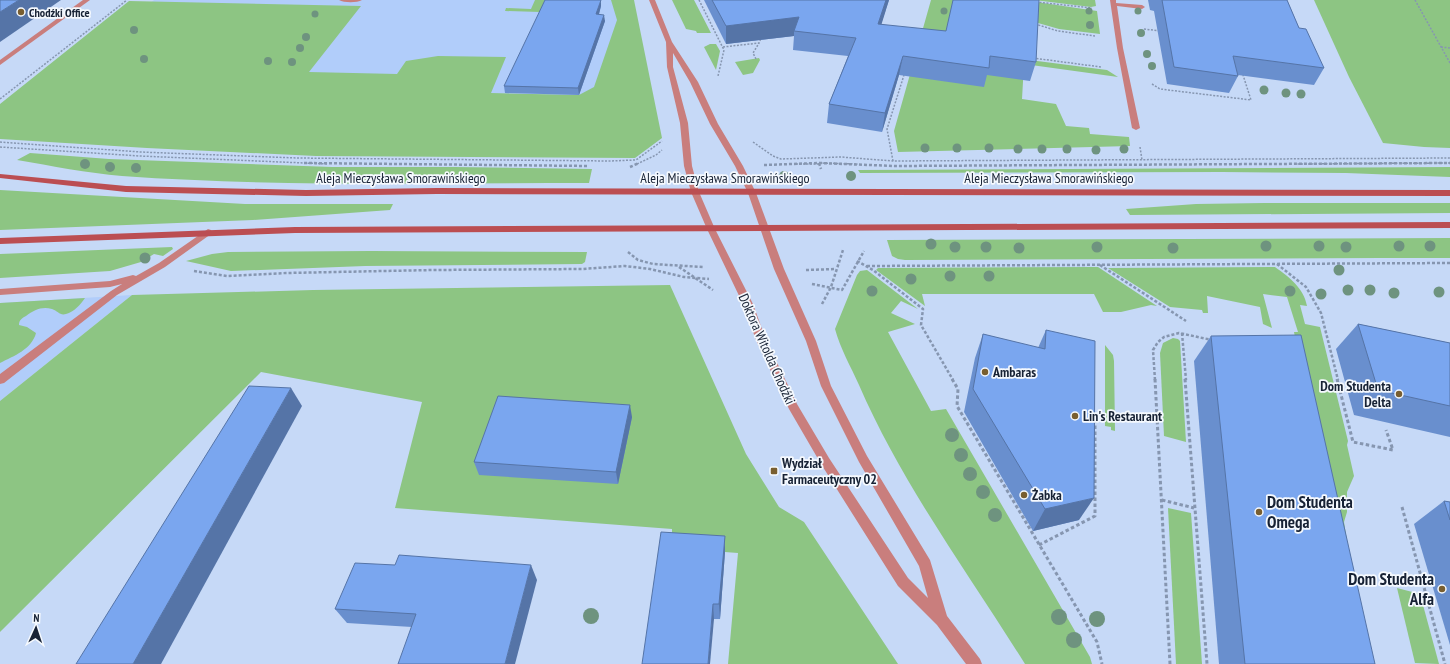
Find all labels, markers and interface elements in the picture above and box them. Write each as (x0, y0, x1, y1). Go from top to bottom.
place label: Chodźki Office (29, 5, 90, 20)
marker: Chodźki Office (16, 7, 26, 17)
street label: Aleja Mieczysława Smorawińskiego (316, 169, 486, 187)
street label: Aleja Mieczysława Smorawińskiego (640, 169, 810, 187)
street label: Aleja Mieczysława Smorawińskiego (964, 169, 1134, 187)
street label: Doktora Witolda Chodźki (735, 291, 799, 407)
place label: Ambaras (992, 363, 1036, 381)
marker: Ambaras (980, 367, 990, 377)
place label: Dom Studenta Delta (1320, 377, 1391, 411)
marker: Dom Studenta Delta (1394, 389, 1404, 399)
place label: Lin's Restaurant (1083, 407, 1162, 425)
marker: Lin's Restaurant (1070, 411, 1080, 421)
place label: Wydział Farmaceutyczny 02 (781, 454, 877, 488)
marker: Wydział Farmaceutyczny 02 (769, 466, 779, 476)
place label: Żabka (1032, 486, 1062, 504)
marker: Żabka (1019, 490, 1029, 500)
place label: Dom Studenta Omega (1267, 491, 1353, 533)
marker: Dom Studenta Omega (1254, 507, 1264, 517)
place label: Dom Studenta Alfa (1348, 568, 1434, 610)
marker: Dom Studenta Alfa (1437, 584, 1447, 594)
north arrow (16, 608, 56, 648)
text: N (33, 611, 40, 625)

